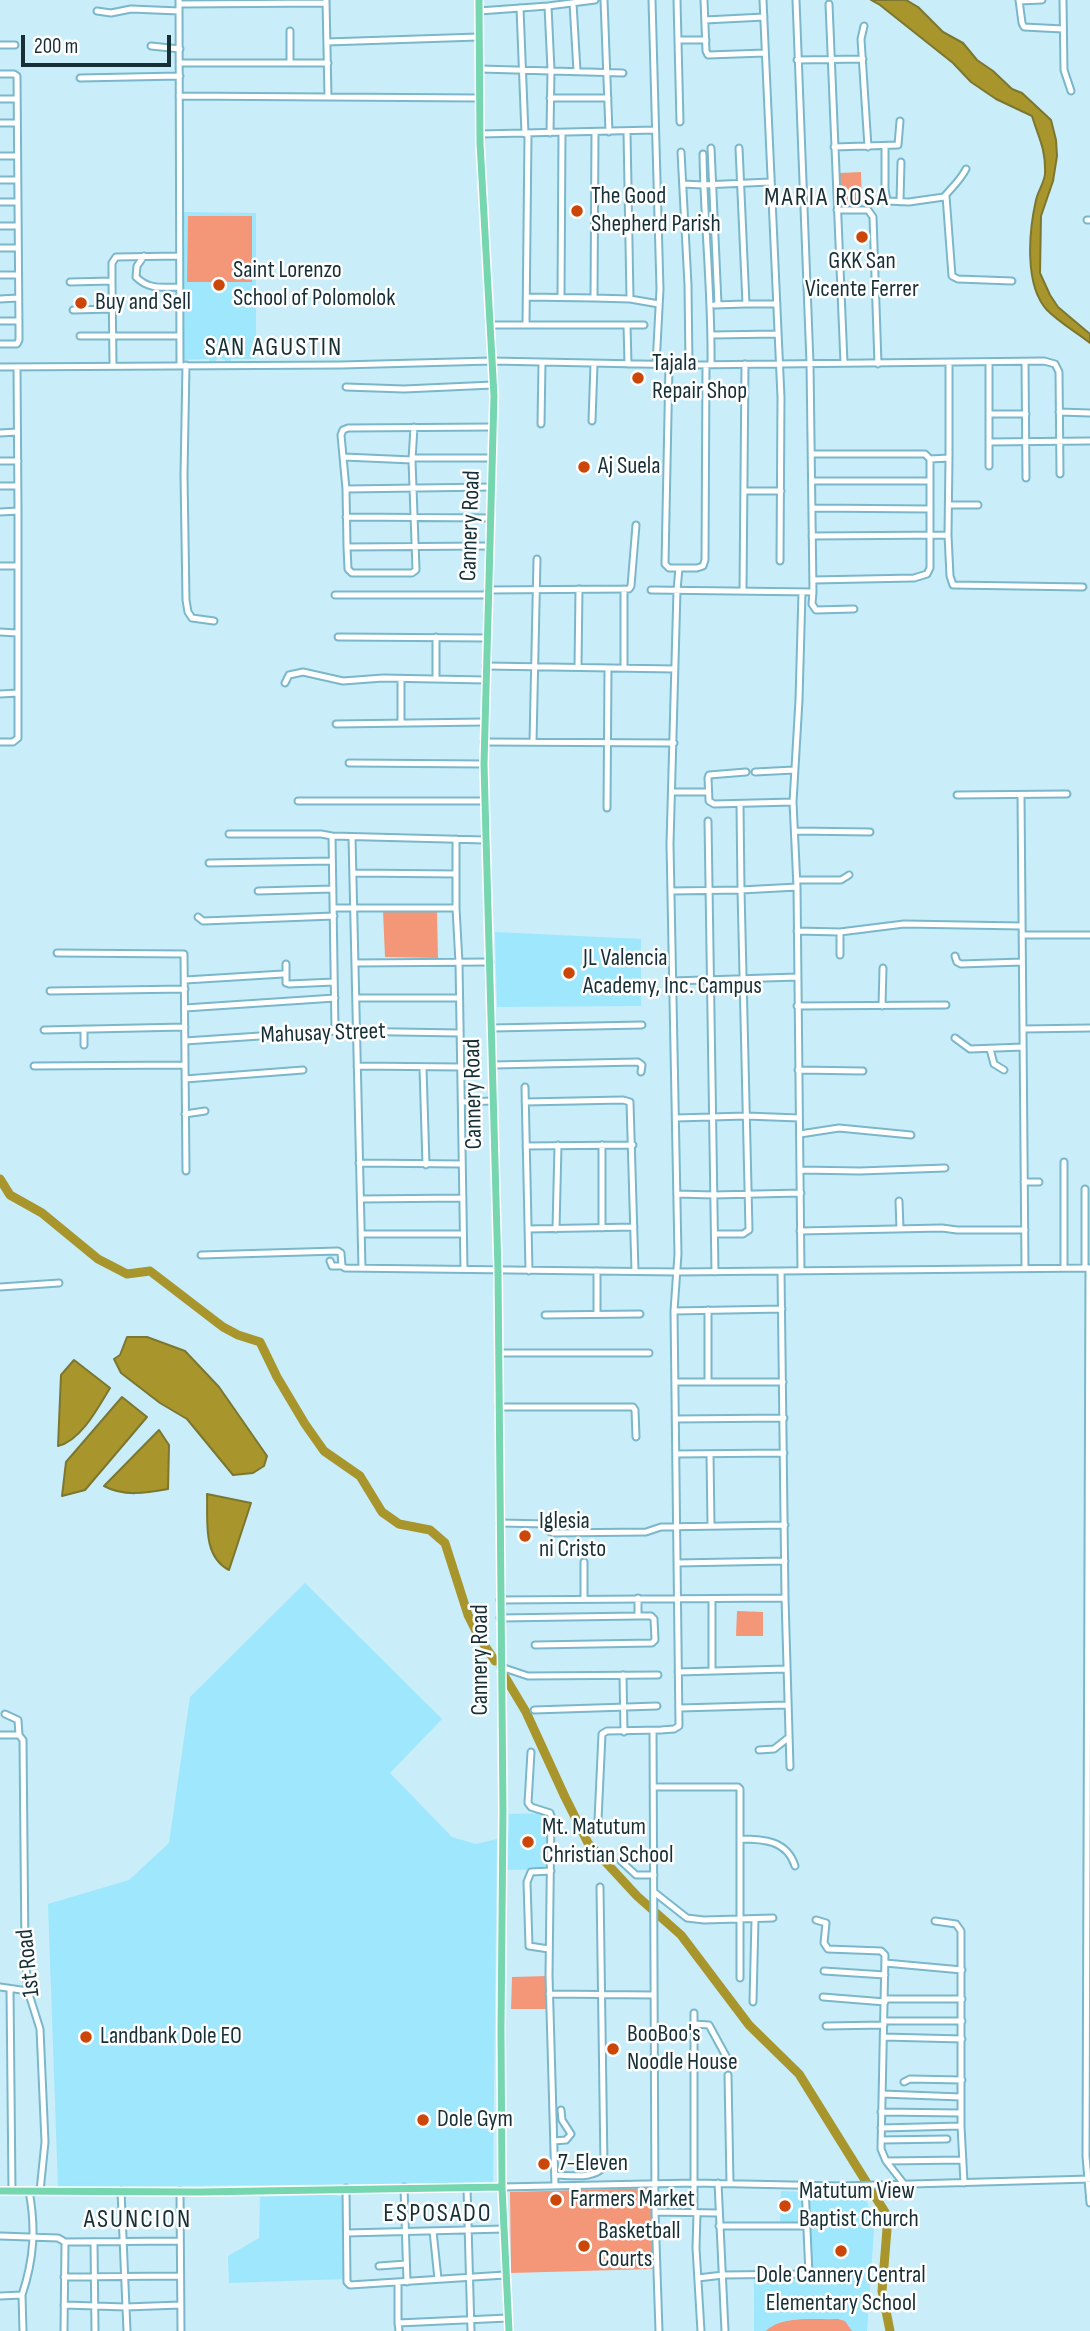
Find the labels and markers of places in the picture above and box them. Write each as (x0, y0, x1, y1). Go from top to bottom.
place label: The Good Shepherd Parish (591, 183, 721, 239)
marker: The Good Shepherd Parish (569, 203, 585, 219)
marker: GKK San Vicente Ferrer (854, 229, 870, 245)
place label: GKK San Vicente Ferrer (805, 248, 919, 304)
place label: Saint Lorenzo School of Polomolok (233, 257, 395, 313)
marker: Saint Lorenzo School of Polomolok (211, 277, 227, 293)
place label: Buy and Sell (95, 289, 191, 317)
marker: Buy and Sell (73, 295, 89, 311)
place label: Tajala Repair Shop (652, 350, 747, 406)
marker: Tajala Repair Shop (630, 370, 646, 386)
place label: Aj Suela (598, 453, 661, 481)
marker: Aj Suela (576, 459, 592, 475)
place label: JL Valencia Academy, Inc. Campus (583, 945, 762, 1001)
marker: JL Valencia Academy, Inc. Campus (561, 965, 577, 981)
place label: Iglesia ni Cristo (539, 1508, 606, 1564)
marker: Iglesia ni Cristo (517, 1528, 533, 1544)
place label: Mt. Matutum Christian School (542, 1814, 674, 1870)
marker: Mt. Matutum Christian School (520, 1834, 536, 1850)
place label: BooBoo's Noodle House (627, 2021, 738, 2077)
place label: Landbank Dole EO (100, 2023, 242, 2051)
marker: Landbank Dole EO (78, 2029, 94, 2045)
marker: BooBoo's Noodle House (605, 2041, 621, 2057)
place label: Dole Gym (437, 2106, 513, 2134)
marker: Dole Gym (415, 2112, 431, 2128)
place label: 7-Eleven (558, 2150, 628, 2178)
marker: 7-Eleven (536, 2156, 552, 2172)
place label: Matutum View Baptist Church (799, 2178, 919, 2234)
place label: Farmers Market (570, 2186, 695, 2214)
marker: Farmers Market (548, 2192, 564, 2208)
marker: Matutum View Baptist Church (777, 2198, 793, 2214)
place label: Basketball Courts (598, 2218, 680, 2274)
marker: Basketball Courts (576, 2238, 592, 2254)
marker: Dole Cannery Central Elementary School (833, 2243, 849, 2259)
place label: Dole Cannery Central Elementary School (756, 2262, 926, 2318)

